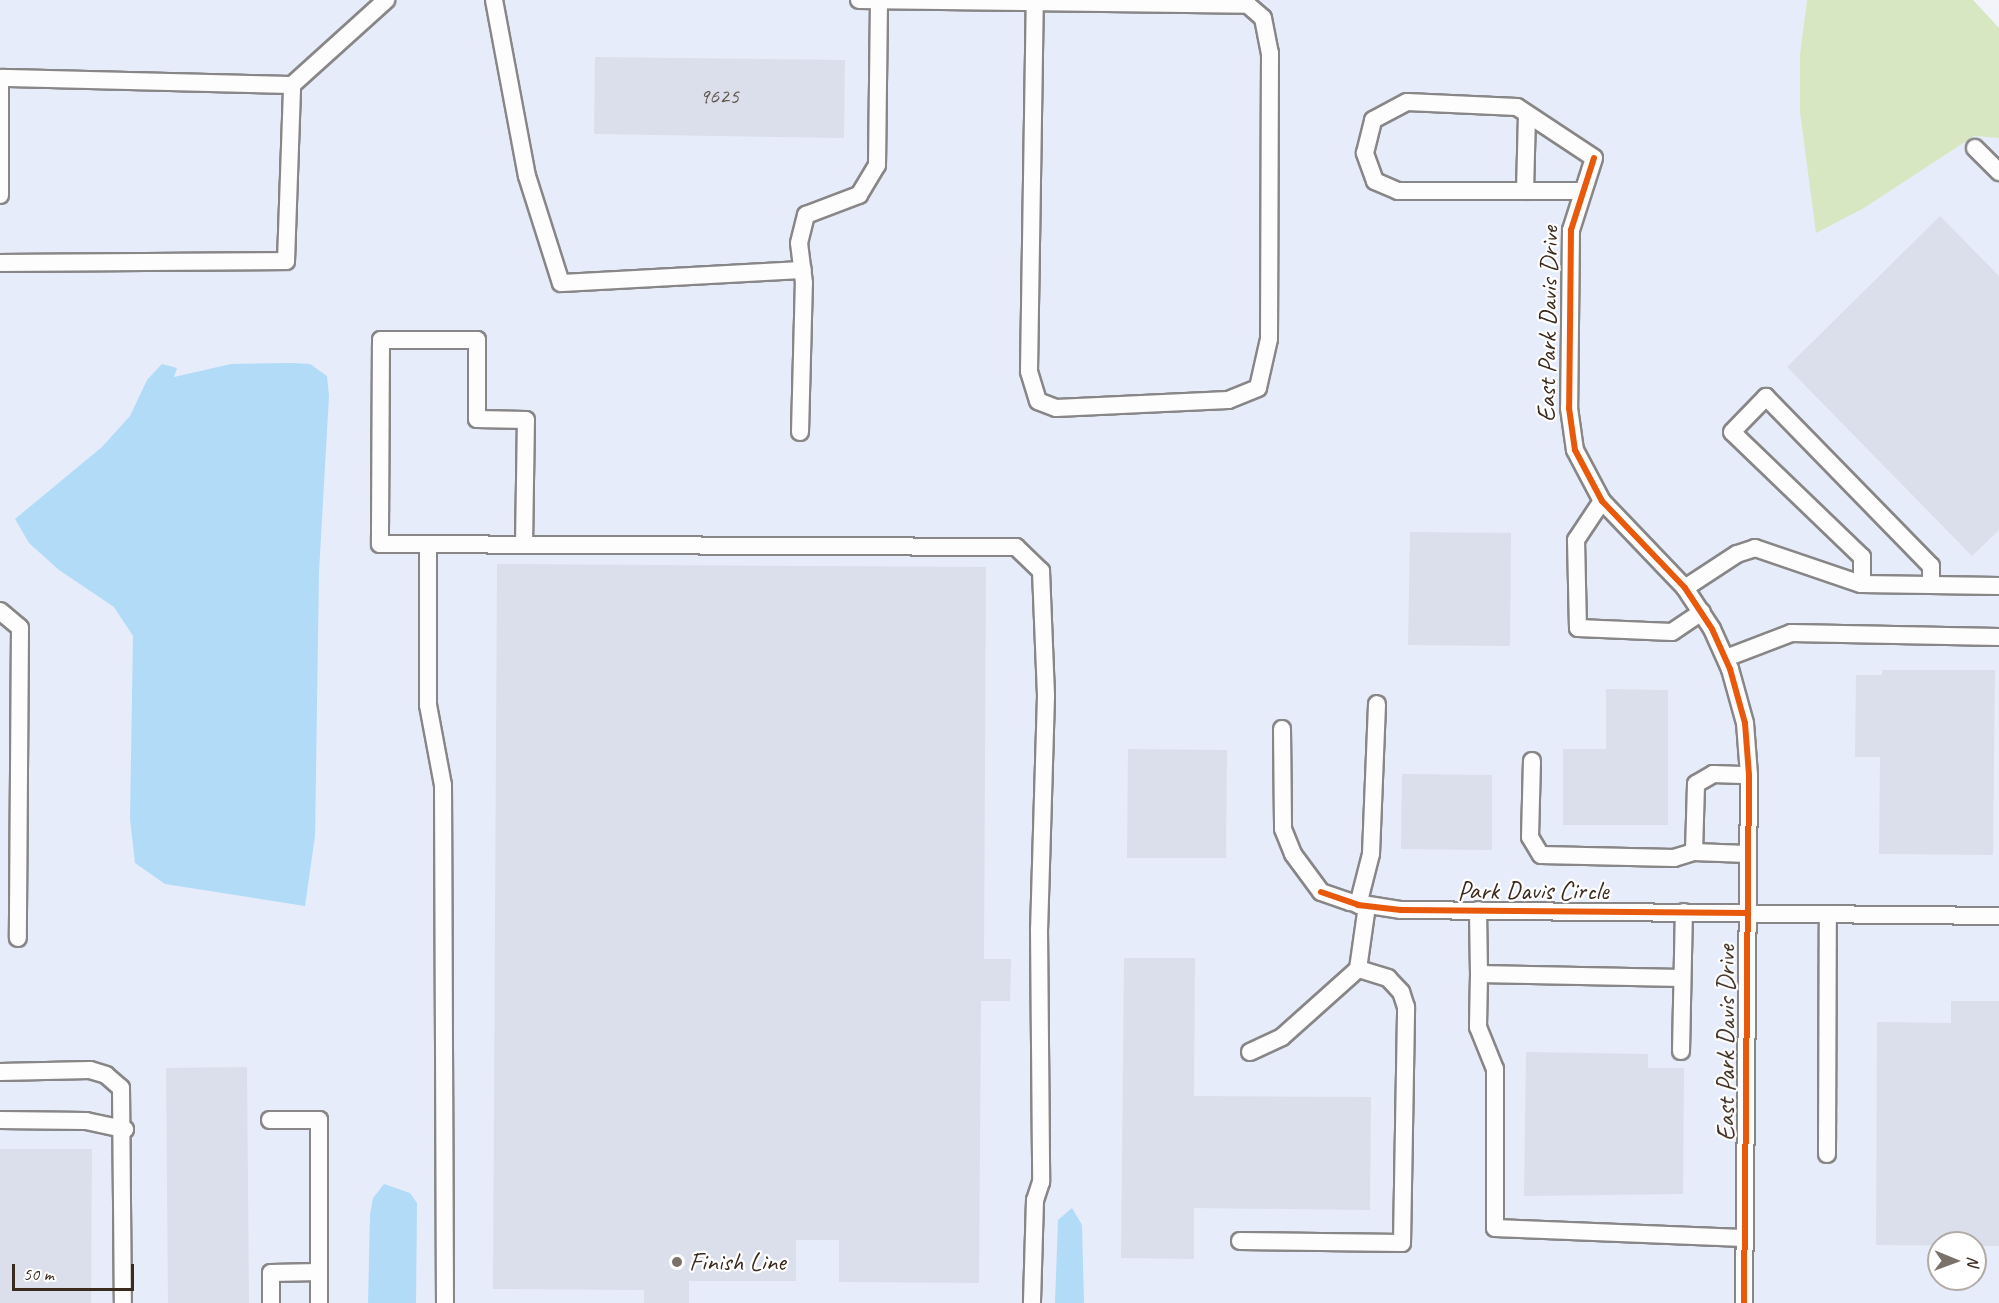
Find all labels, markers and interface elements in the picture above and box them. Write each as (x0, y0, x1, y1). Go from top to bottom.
house number: 9625 (699, 84, 739, 110)
street label: East Park Davis Drive (1531, 225, 1565, 423)
street label: Park Davis Circle (1458, 875, 1608, 907)
street label: East Park Davis Drive (1710, 944, 1742, 1142)
north arrow (1927, 1231, 1987, 1291)
place label: Finish Line (689, 1246, 786, 1278)
scale bar (15, 1252, 136, 1290)
marker: Finish Line (670, 1255, 684, 1269)
text: N (1963, 1256, 1983, 1266)
text: 50 m (23, 1263, 54, 1285)

